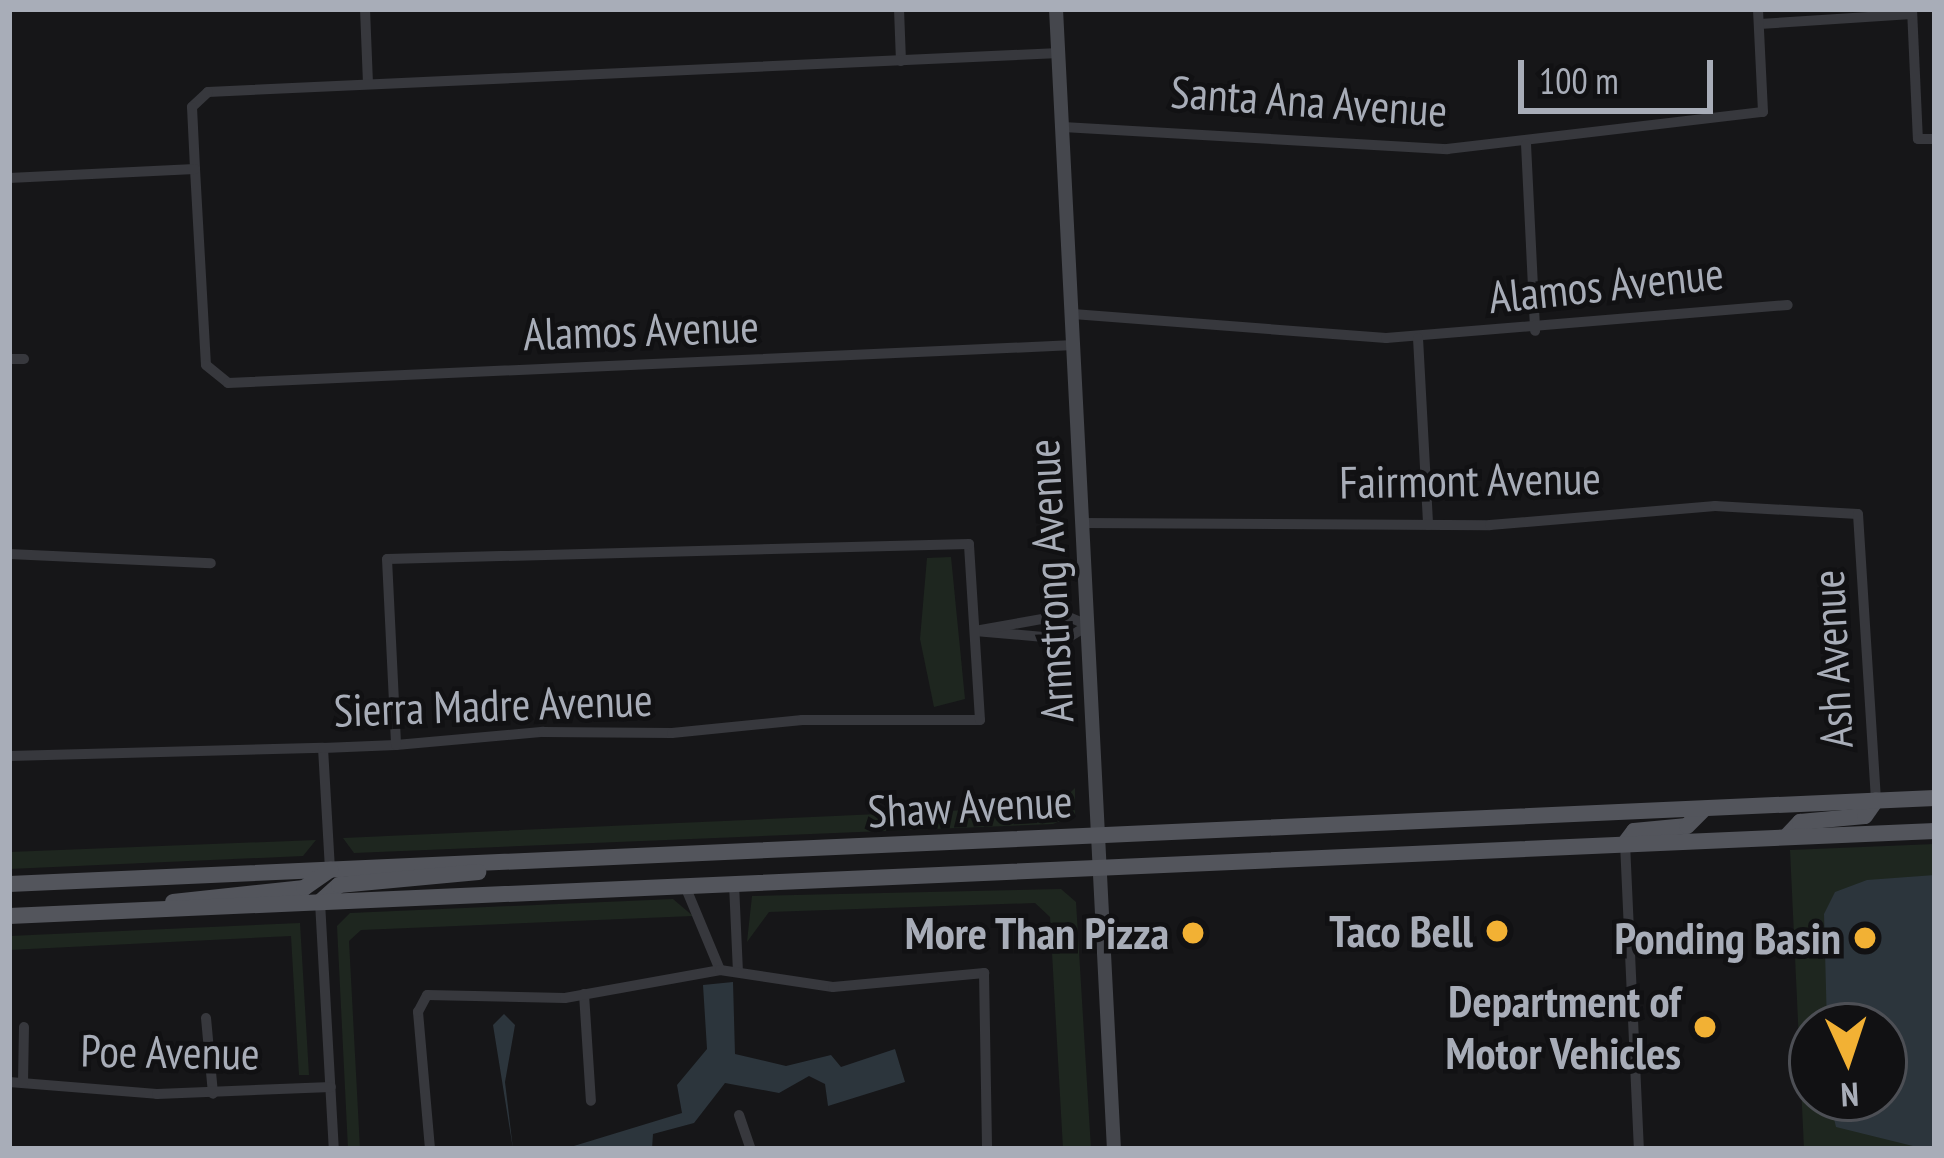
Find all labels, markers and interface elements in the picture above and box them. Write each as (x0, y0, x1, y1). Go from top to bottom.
scale bar (1524, 36, 1719, 110)
text: 100 m (1539, 57, 1619, 104)
street label: Santa Ana Avenue (1168, 64, 1450, 138)
street label: Alamos Avenue (1485, 246, 1727, 324)
street label: Alamos Avenue (522, 299, 760, 361)
street label: Armstrong Avenue (1016, 437, 1084, 725)
street label: Fairmont Avenue (1338, 451, 1602, 509)
street label: Ash Avenue (1800, 568, 1864, 750)
street label: Sierra Madre Avenue (332, 672, 654, 738)
street label: Shaw Avenue (865, 774, 1075, 838)
place label: Taco Bell (1329, 904, 1473, 958)
place label: More Than Pizza (903, 906, 1169, 960)
place label: Ponding Basin (1614, 911, 1841, 965)
marker: Taco Bell (1484, 918, 1510, 944)
marker: More Than Pizza (1180, 920, 1206, 946)
marker: Ponding Basin (1852, 925, 1878, 951)
place label: Department of Motor Vehicles (1444, 974, 1681, 1080)
north arrow (1788, 1002, 1908, 1122)
marker: Department of Motor Vehicles (1692, 1014, 1718, 1040)
street label: Poe Avenue (79, 1023, 261, 1081)
text: N (1840, 1074, 1860, 1117)

